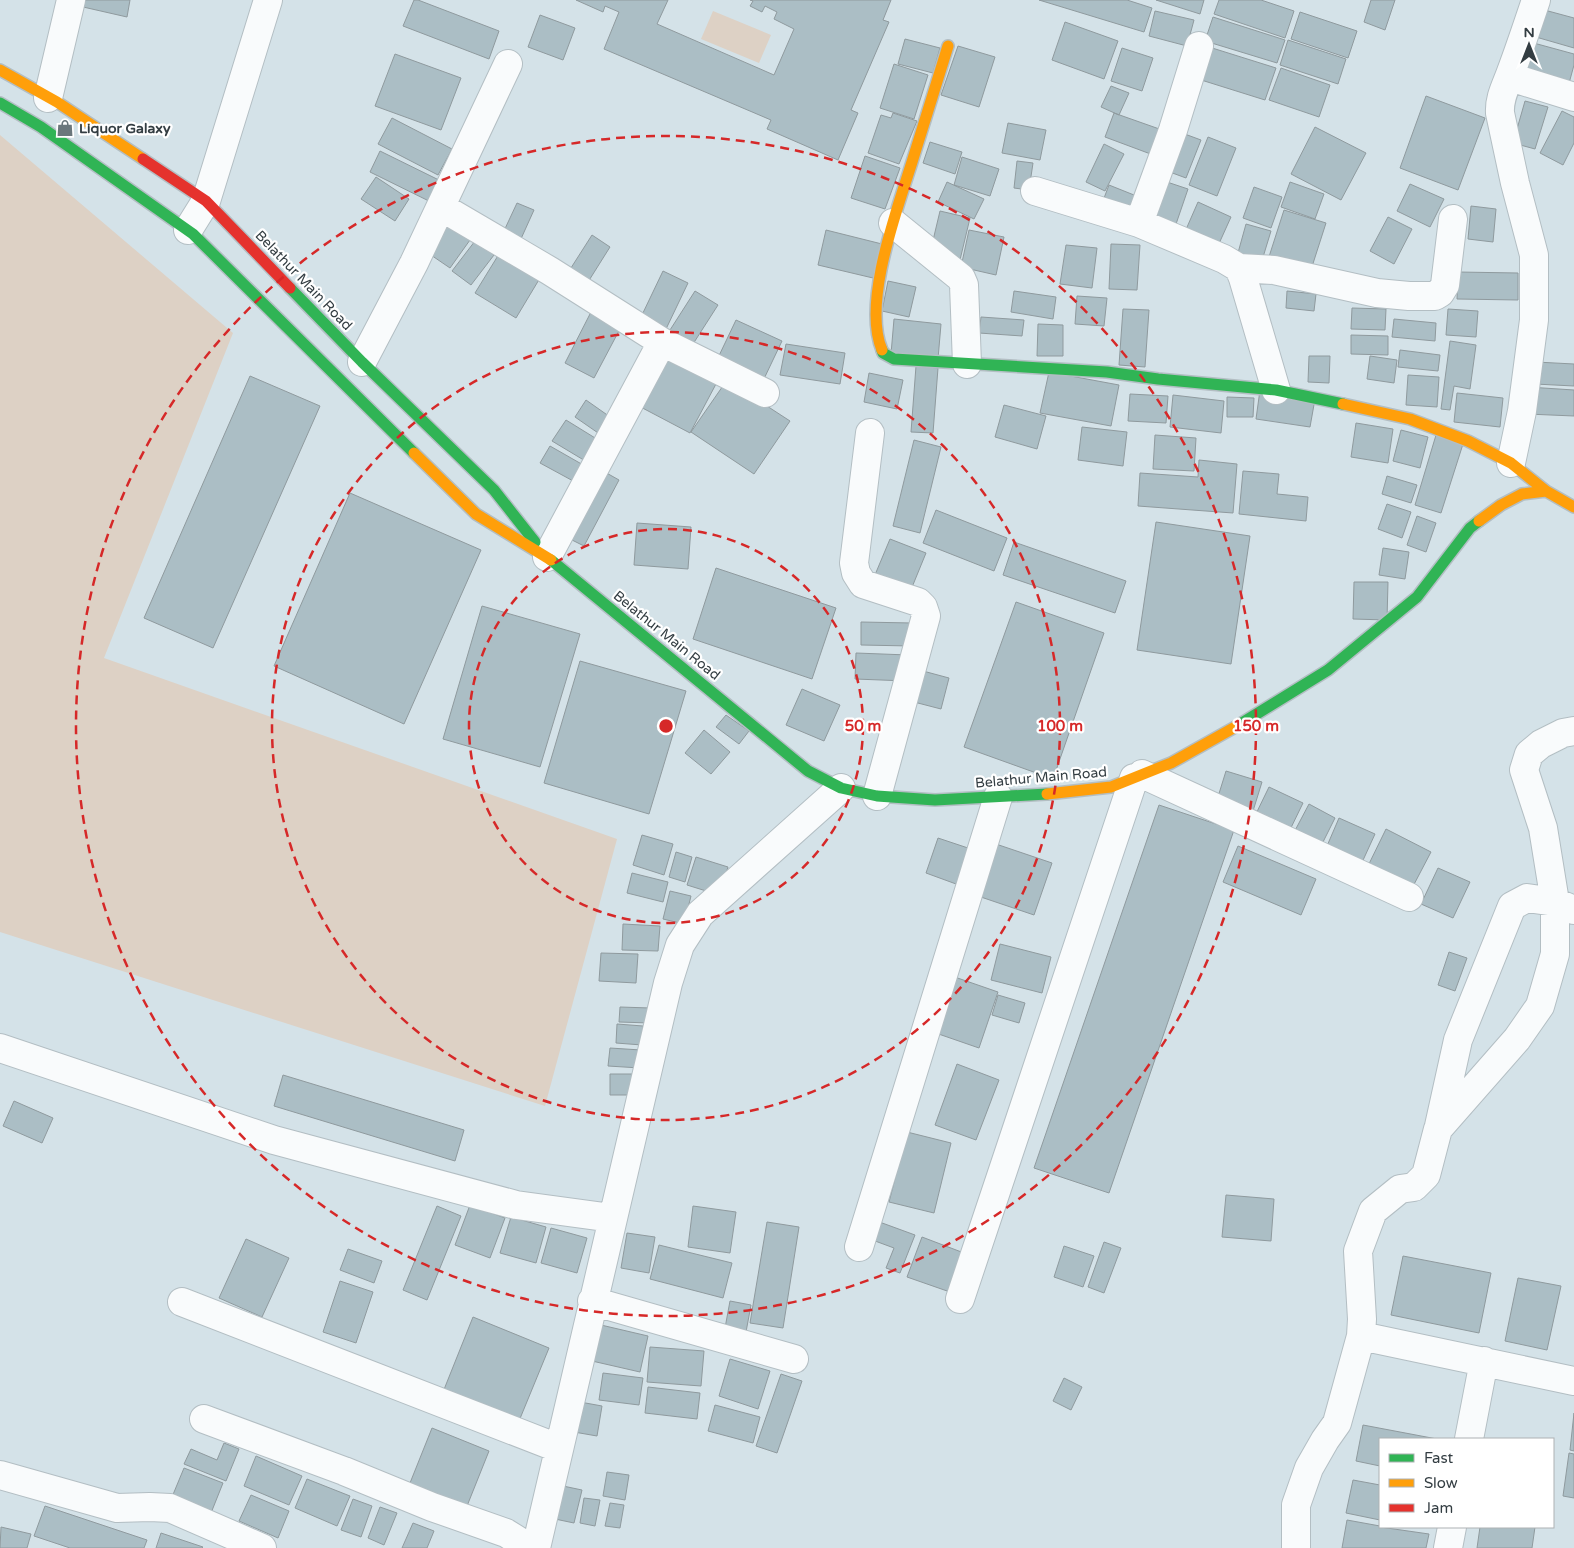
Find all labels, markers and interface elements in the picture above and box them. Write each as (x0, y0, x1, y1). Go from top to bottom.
north arrow (1504, 20, 1554, 70)
text: N (1523, 24, 1535, 41)
shop icon: Liquor Galaxy (55, 118, 75, 138)
place label: Liquor Galaxy (79, 120, 171, 137)
street label: Belathur Main Road (252, 227, 356, 334)
street label: Belathur Main Road (610, 587, 723, 684)
centre of rings (657, 717, 675, 735)
text: 50 m (845, 717, 881, 735)
text: 100 m (1037, 717, 1083, 735)
text: 150 m (1233, 717, 1279, 735)
street label: Belathur Main Road (974, 763, 1108, 792)
legend (1379, 1438, 1554, 1528)
text: Fast (1424, 1449, 1454, 1467)
text: Slow (1424, 1474, 1458, 1492)
text: Jam (1424, 1499, 1453, 1517)

